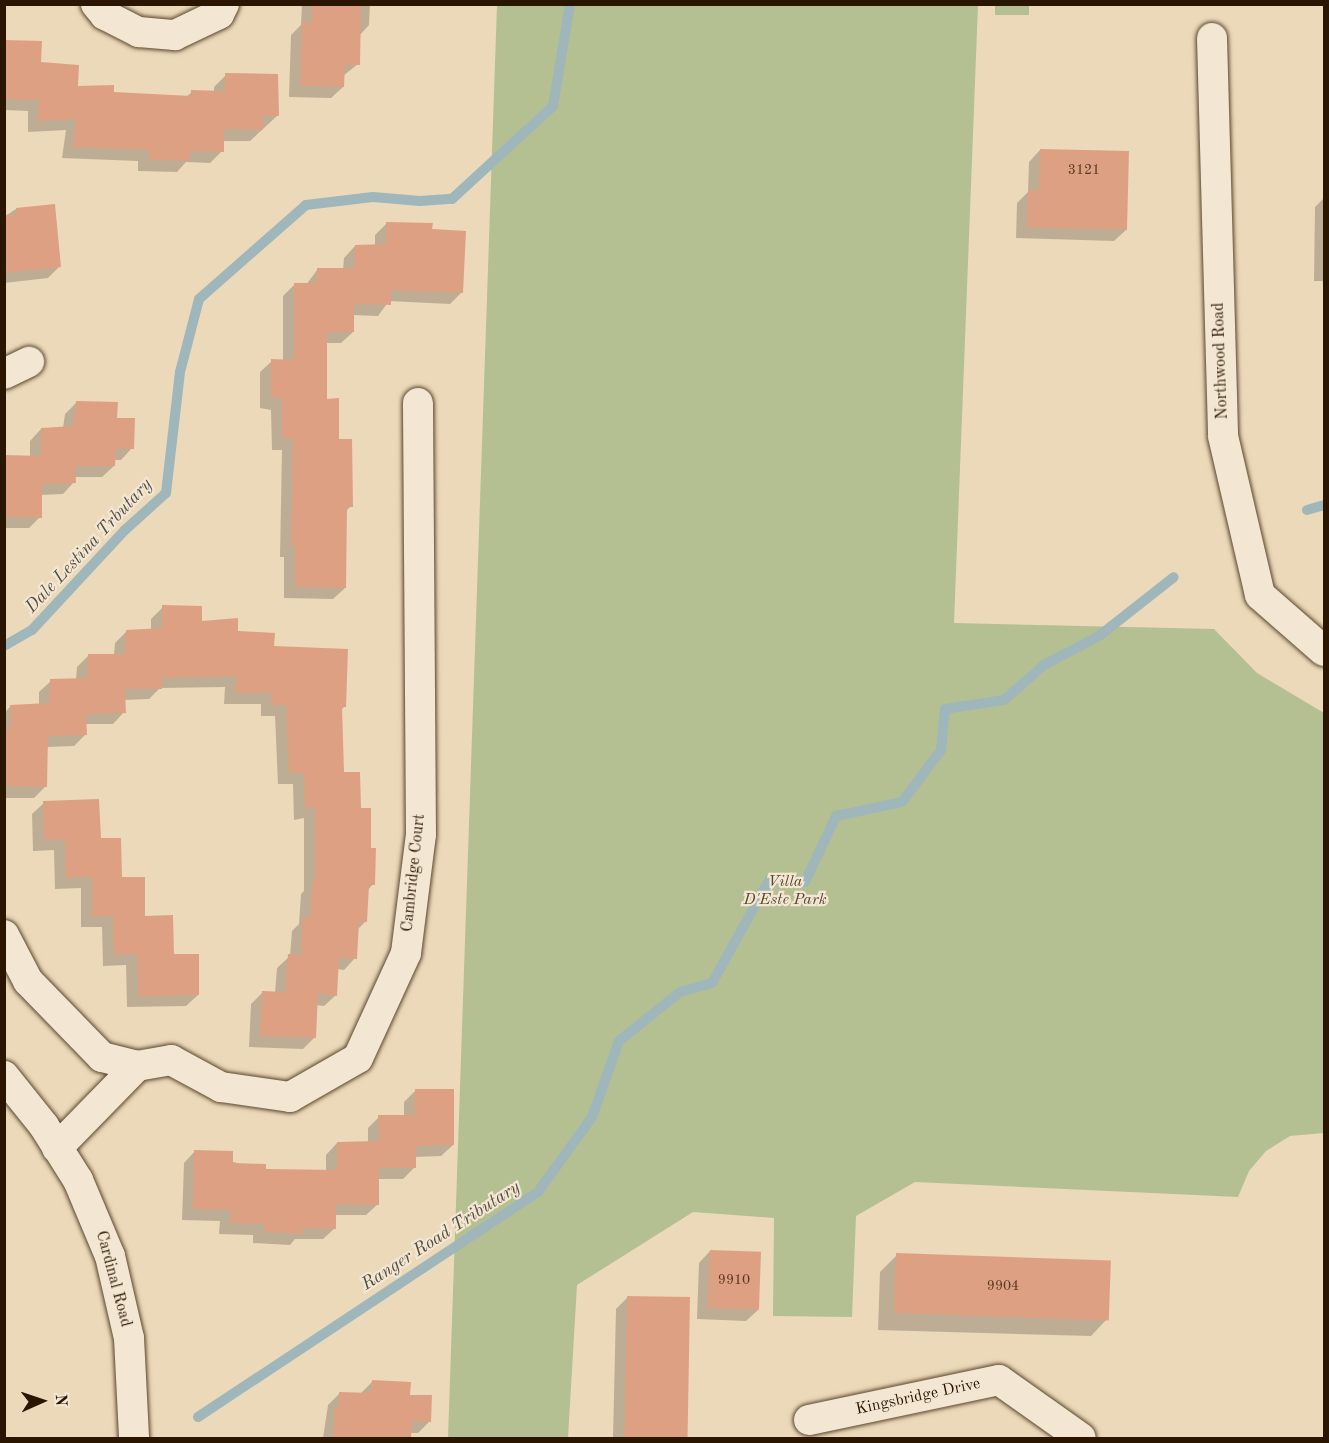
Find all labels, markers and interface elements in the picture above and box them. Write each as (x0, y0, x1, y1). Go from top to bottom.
house number: 3121 (1068, 162, 1100, 178)
street label: Northwood Road (1209, 302, 1233, 420)
water label: Dale Lestina Trbutary (21, 474, 157, 618)
street label: Cambridge Court (398, 813, 430, 933)
park label: Villa D'Este Park (744, 872, 826, 910)
water label: Ranger Road Tributary (358, 1177, 524, 1295)
street label: Cardinal Road (91, 1229, 135, 1329)
house number: 9910 (718, 1272, 750, 1288)
house number: 9904 (987, 1278, 1019, 1294)
north arrow (12, 1371, 72, 1431)
street label: Kingsbridge Drive (854, 1374, 982, 1420)
text: N (52, 1394, 68, 1407)

